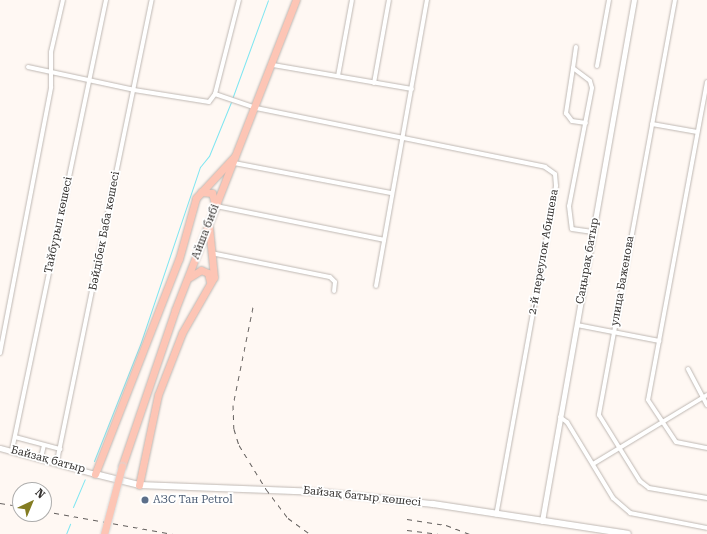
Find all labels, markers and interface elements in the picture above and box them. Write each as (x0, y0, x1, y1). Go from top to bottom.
street label: Бәйдібек Баба көшесі (87, 170, 123, 292)
street label: Тайбурыл көшесі (42, 176, 76, 274)
street label: 2-й переулок Абишева (526, 188, 562, 316)
street label: Айша бибі (189, 203, 223, 261)
street label: Саңырақ батыр (574, 217, 602, 305)
street label: улица Баженова (609, 235, 637, 327)
street label: Байзақ батыр (9, 444, 87, 476)
north arrow (12, 482, 52, 522)
street label: Байзақ батыр көшесі (302, 484, 422, 510)
text: N (32, 486, 48, 501)
place label: АЗС Тан Petrol (153, 493, 233, 507)
marker: АЗС Тан Petrol (140, 495, 150, 505)

